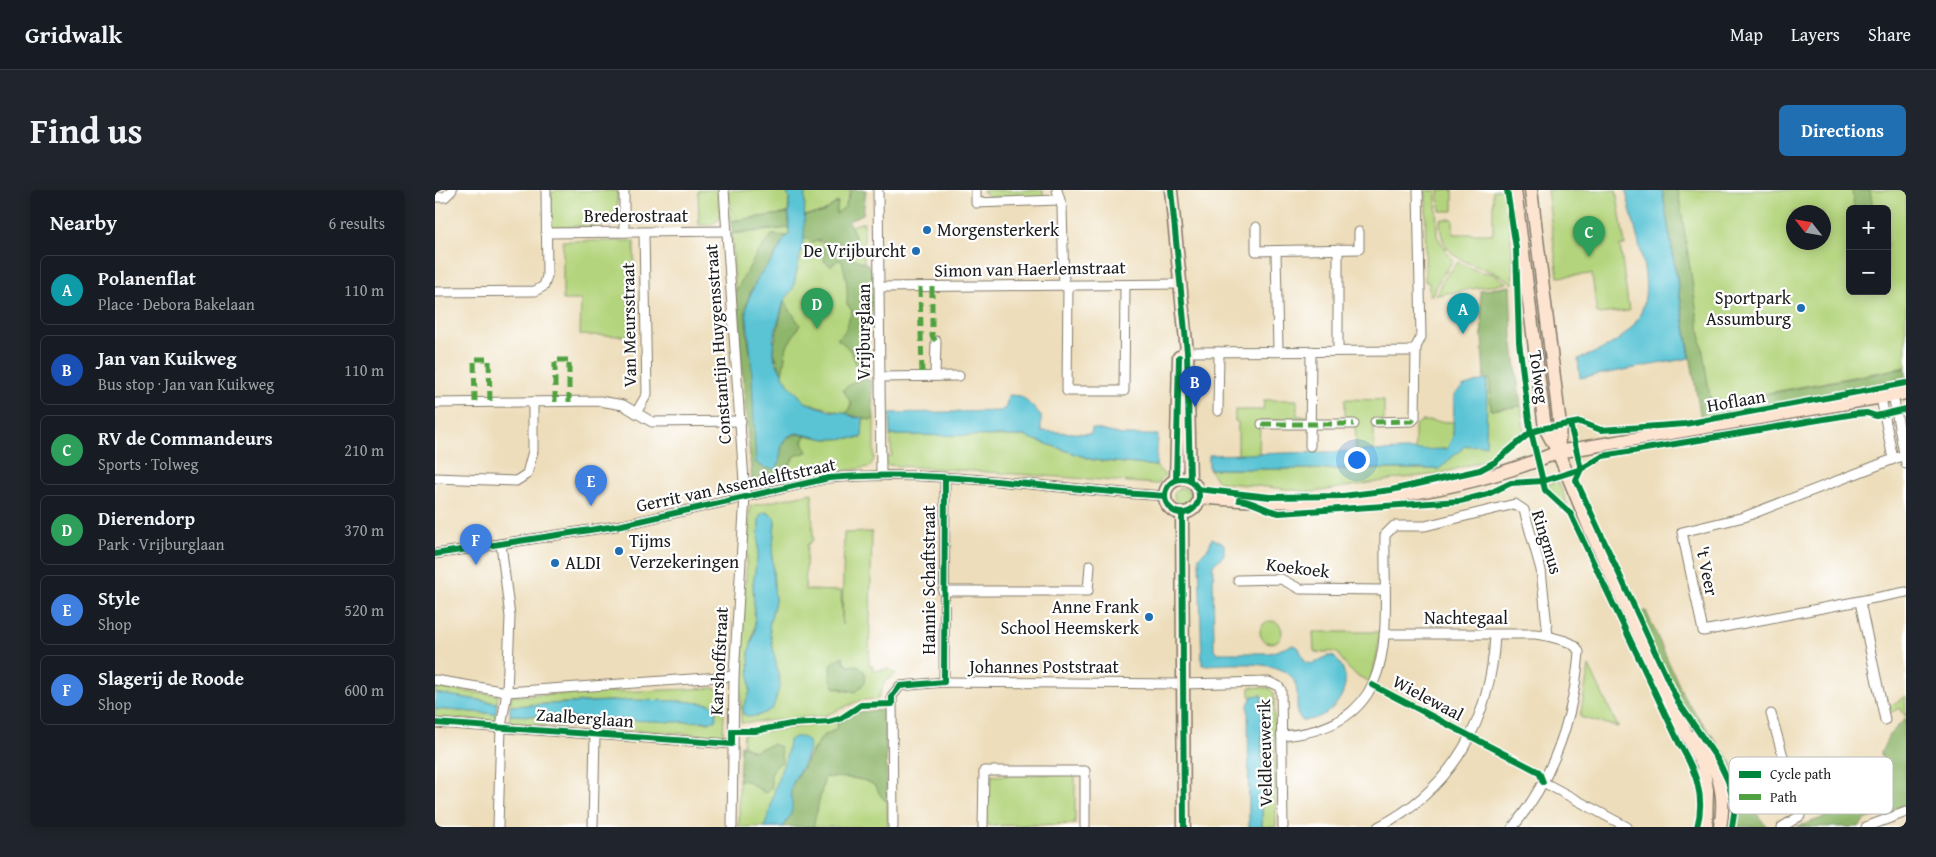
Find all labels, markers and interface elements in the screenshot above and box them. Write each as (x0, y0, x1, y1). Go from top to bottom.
text: Gridwalk (25, 17, 122, 52)
text: Map (1730, 21, 1763, 48)
text: Layers (1791, 21, 1840, 48)
text: Share (1868, 21, 1911, 48)
text: Find us (30, 105, 143, 156)
button: Directions (1779, 105, 1906, 156)
street label: Brederostraat (584, 202, 689, 229)
north arrow (1786, 205, 1831, 250)
map controls (1846, 205, 1891, 295)
button: + (1846, 205, 1891, 250)
text: Nearby (50, 207, 117, 238)
text: 6 results (328, 211, 385, 235)
place label: Morgensterkerk (937, 216, 1060, 243)
pin: C (1573, 216, 1605, 257)
marker: Morgensterkerk (921, 224, 933, 236)
place label: De Vrijburcht (803, 237, 907, 264)
street label: Constantijn Huygensstraat (697, 242, 738, 445)
marker: De Vrijburcht (910, 245, 922, 257)
button: − (1846, 250, 1891, 295)
street label: Simon van Haerlemstraat (934, 253, 1127, 284)
street label: Van Meursstraat (614, 262, 643, 388)
text: Polanenflat (98, 264, 196, 292)
text: A (62, 278, 72, 302)
text: 110 m (344, 278, 384, 302)
street label: Vrijburglaan (850, 284, 877, 380)
place label: Sportpark Assumburg (1706, 284, 1792, 332)
pin: D (801, 288, 833, 329)
text: Place · Debora Bakelaan (98, 292, 255, 316)
pin: A (1447, 293, 1479, 334)
marker: Sportpark Assumburg (1795, 302, 1807, 314)
text: Jan van Kuikweg (98, 344, 236, 372)
street label: Tolweg (1522, 349, 1557, 405)
text: B (62, 358, 72, 382)
text: 110 m (344, 358, 384, 382)
pin: B (1179, 366, 1211, 407)
text: Bus stop · Jan van Kuikweg (98, 372, 274, 396)
street label: Hoflaan (1704, 382, 1767, 419)
text: RV de Commandeurs (98, 424, 273, 452)
text: C (62, 438, 72, 462)
text: 210 m (344, 438, 384, 462)
your location (1344, 447, 1370, 473)
street label: Gerrit van Assendelftstraat (634, 450, 839, 519)
text: Sports · Tolweg (98, 452, 198, 476)
pin: E (575, 465, 607, 506)
text: Dierendorp (98, 504, 195, 532)
street label: Hannie Schaftstraat (915, 505, 942, 655)
street label: Ringmus (1525, 506, 1570, 577)
text: D (62, 518, 72, 542)
text: 370 m (344, 518, 384, 542)
pin: F (460, 524, 492, 565)
place label: Tijms Verzekeringen (629, 527, 739, 575)
text: Park · Vrijburglaan (98, 532, 225, 556)
street label: 't Veer (1689, 544, 1726, 599)
marker: Tijms Verzekeringen (613, 545, 625, 557)
place label: ALDI (565, 549, 601, 576)
street label: Koekoek (1265, 550, 1332, 585)
marker: ALDI (549, 557, 561, 569)
text: Style (98, 584, 140, 612)
place label: Anne Frank School Heemskerk (1001, 593, 1140, 641)
text: E (63, 598, 71, 622)
text: 520 m (344, 598, 384, 622)
street label: Nachtegaal (1424, 604, 1508, 631)
street label: Karshoffstraat (702, 605, 735, 716)
marker: Anne Frank School Heemskerk (1143, 611, 1155, 623)
text: Shop (98, 612, 132, 636)
street label: Johannes Poststraat (967, 653, 1119, 680)
text: Slagerij de Roode (98, 664, 244, 692)
street label: Wielewaal (1388, 668, 1469, 728)
text: F (63, 678, 71, 702)
text: 600 m (344, 678, 384, 702)
text: Shop (98, 692, 132, 716)
street label: Veldleeuwerik (1250, 698, 1279, 807)
street label: Zaalberglaan (535, 701, 635, 734)
legend (1729, 757, 1893, 814)
text: Cycle path (1770, 764, 1831, 784)
text: Path (1770, 787, 1797, 807)

